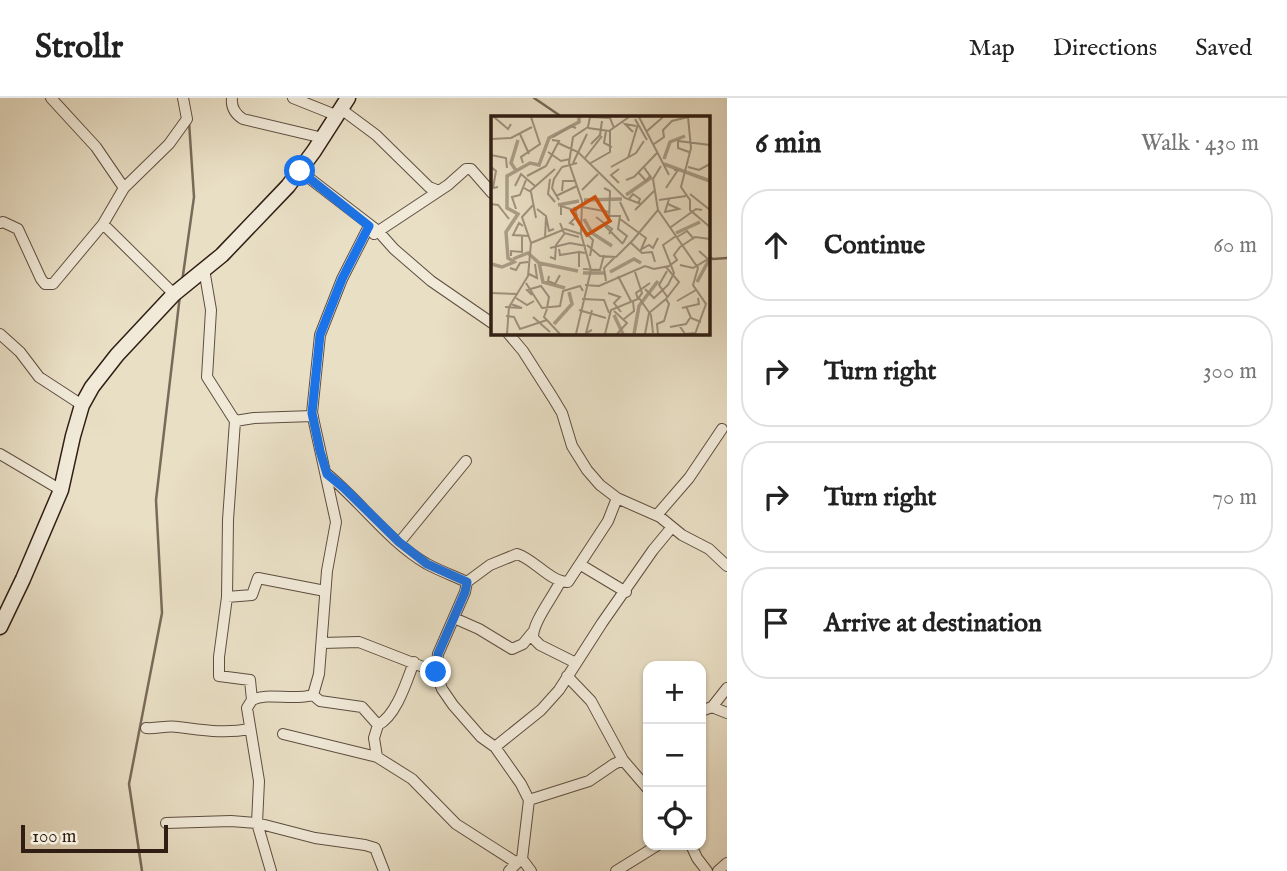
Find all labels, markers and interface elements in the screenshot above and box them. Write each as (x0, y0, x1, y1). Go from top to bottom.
text: Strollr (35, 27, 123, 69)
text: Map (969, 33, 1015, 64)
text: Directions (1053, 33, 1157, 64)
text: Saved (1195, 33, 1252, 64)
inset map (491, 116, 710, 334)
text: 6 min (755, 125, 821, 163)
text: Walk · 430 m (1141, 129, 1259, 158)
route start (284, 155, 315, 186)
icon: ahead (757, 226, 795, 264)
text: Continue (824, 229, 925, 262)
text: 60 m (1213, 231, 1257, 260)
icon: right (757, 352, 795, 390)
text: Turn right (824, 355, 937, 388)
text: 300 m (1203, 357, 1257, 386)
icon: right (757, 478, 795, 516)
text: Turn right (824, 481, 937, 514)
text: 70 m (1212, 483, 1257, 512)
icon: arrive (757, 604, 795, 642)
text: Arrive at destination (824, 607, 1042, 640)
route end (420, 656, 451, 687)
map controls (643, 661, 706, 850)
button: + (643, 661, 706, 724)
button: − (643, 724, 706, 787)
button: locate (643, 787, 706, 850)
scale bar (21, 822, 168, 854)
text: 100 m (32, 825, 76, 849)

